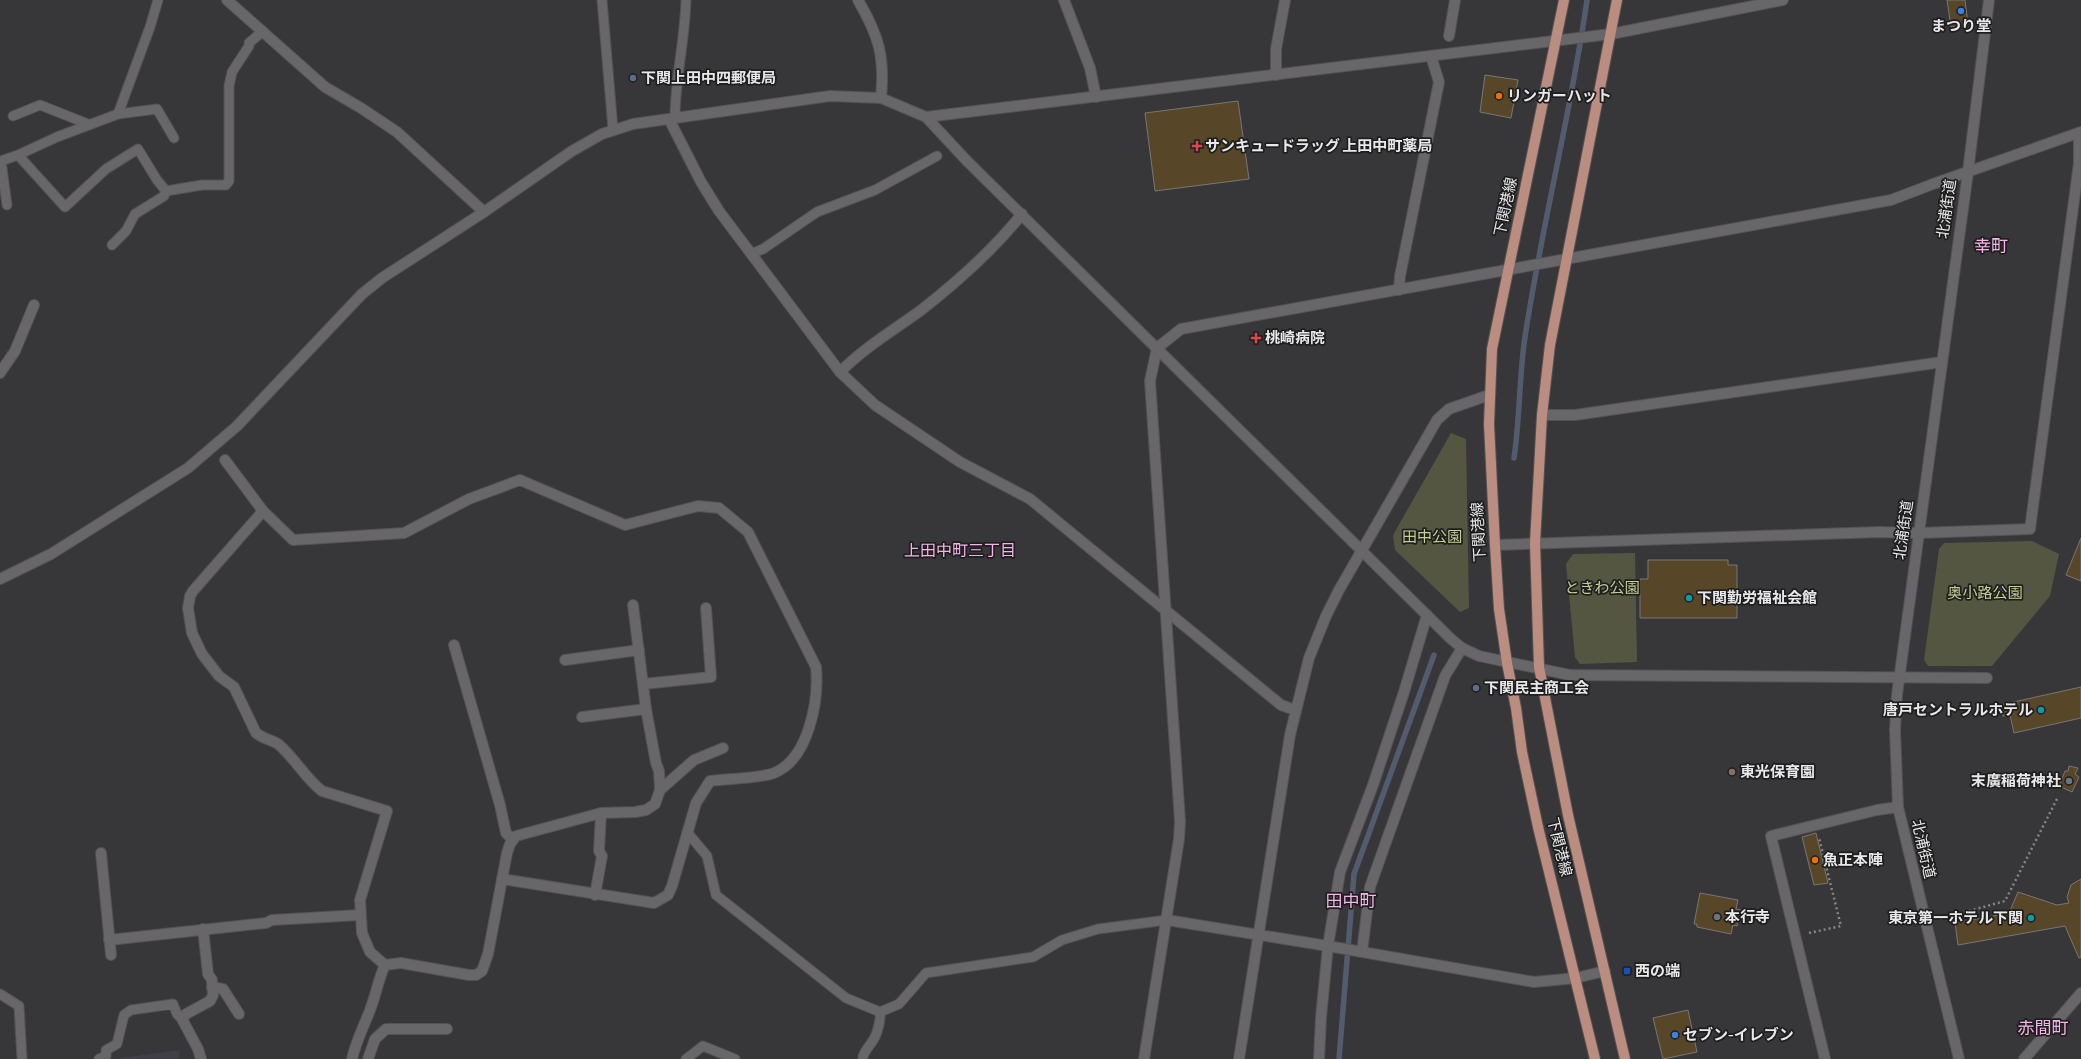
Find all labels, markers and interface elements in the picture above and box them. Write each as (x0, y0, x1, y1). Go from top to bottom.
marker: まつり堂 (1956, 6, 1966, 16)
place label: まつり堂 (1931, 17, 1991, 36)
place label: 下関上田中四郵便局 (641, 69, 776, 88)
marker: 下関上田中四郵便局 (628, 73, 638, 83)
place label: リンガーハット (1507, 87, 1612, 106)
marker: リンガーハット (1494, 91, 1504, 101)
place label: サンキュードラッグ 上田中町薬局 (1205, 137, 1432, 156)
marker: サンキュードラッグ 上田中町薬局 (1192, 141, 1202, 151)
street label: 下関港線 (1490, 176, 1522, 238)
street label: 北浦街道 (1933, 178, 1961, 240)
district label: 幸町 (1974, 237, 2008, 257)
place label: 桃崎病院 (1265, 329, 1325, 348)
marker: 桃崎病院 (1250, 332, 1262, 344)
street label: 北浦街道 (1890, 499, 1918, 561)
street label: 下関港線 (1468, 502, 1490, 562)
park label: 田中公園 (1402, 528, 1462, 547)
district label: 上田中町三丁目 (904, 542, 1016, 561)
park label: ときわ公園 (1564, 579, 1640, 598)
park label: 奥小路公園 (1947, 584, 2023, 603)
place label: 下関勤労福祉会館 (1697, 589, 1817, 608)
marker: 下関勤労福祉会館 (1684, 593, 1694, 603)
place label: 下関民主商工会 (1484, 679, 1589, 698)
marker: 下関民主商工会 (1471, 683, 1481, 693)
place label: 唐戸セントラルホテル (1883, 701, 2033, 720)
marker: 唐戸セントラルホテル (2036, 705, 2046, 715)
place label: 東光保育園 (1740, 763, 1815, 782)
marker: 東光保育園 (1727, 767, 1737, 777)
place label: 末廣稲荷神社 (1971, 772, 2061, 791)
marker: 末廣稲荷神社 (2064, 776, 2074, 786)
street label: 下関港線 (1543, 816, 1575, 878)
street label: 北浦街道 (1907, 818, 1939, 880)
place label: 魚正本陣 (1823, 851, 1883, 870)
marker: 魚正本陣 (1810, 855, 1820, 865)
district label: 田中町 (1326, 892, 1377, 912)
place label: 本行寺 (1725, 908, 1770, 927)
place label: 東京第一ホテル下関 (1888, 909, 2023, 928)
marker: 本行寺 (1712, 912, 1722, 922)
marker: 東京第一ホテル下関 (2026, 913, 2036, 923)
place label: 西の端 (1635, 962, 1680, 981)
marker: 西の端 (1622, 966, 1632, 976)
district label: 赤間町 (2018, 1019, 2069, 1039)
place label: セブン-イレブン (1683, 1026, 1794, 1045)
marker: セブン-イレブン (1670, 1030, 1680, 1040)

